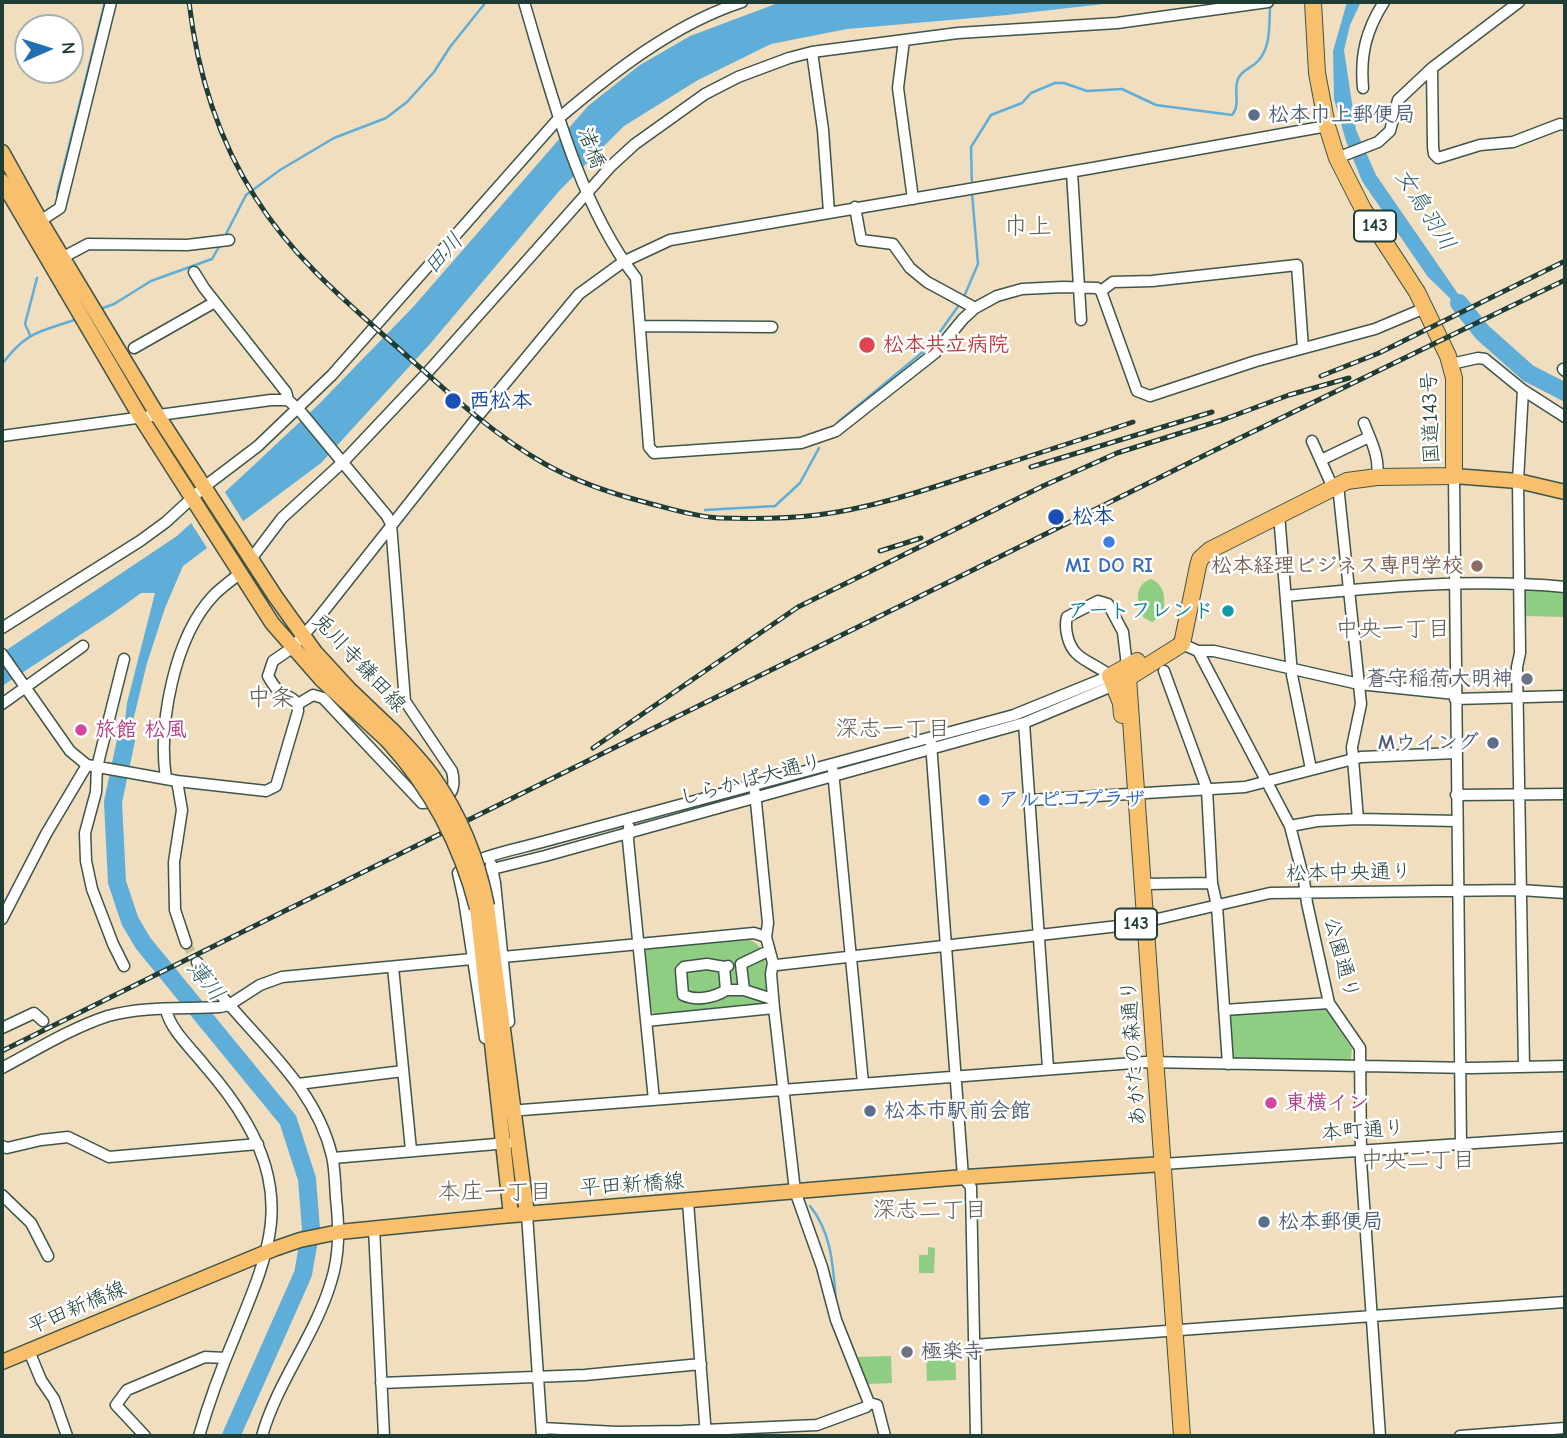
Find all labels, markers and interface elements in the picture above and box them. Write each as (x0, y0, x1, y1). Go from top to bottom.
north arrow (14, 14, 84, 84)
text: N (57, 41, 79, 55)
place label: 松本巾上郵便局 (1268, 102, 1415, 128)
marker: 松本巾上郵便局 (1246, 107, 1262, 123)
street label: 渚橋 (572, 124, 610, 172)
water label: 女鳥羽川 (1389, 164, 1461, 256)
road number: 143 (1354, 210, 1396, 242)
district label: 巾上 (1004, 213, 1052, 241)
water label: 田川 (418, 228, 470, 280)
place label: 松本共立病院 (883, 332, 1009, 358)
marker: 松本共立病院 (857, 335, 877, 355)
street label: 国道143号 (1417, 372, 1445, 464)
place label: 西松本 (469, 388, 532, 414)
marker: 西松本 (443, 391, 463, 411)
place label: 松本 (1072, 504, 1114, 530)
marker: 松本 (1046, 507, 1066, 527)
marker: MI DO RI (1101, 534, 1117, 550)
place label: MI DO RI (1065, 553, 1153, 579)
place label: 松本経理ビジネス専門学校 (1211, 553, 1463, 579)
marker: 松本経理ビジネス専門学校 (1469, 558, 1485, 574)
place label: アートフレンド (1068, 598, 1214, 624)
marker: アートフレンド (1220, 603, 1236, 619)
street label: 兎川寺鎌田線 (307, 608, 411, 718)
district label: 中央一丁目 (1336, 615, 1450, 643)
place label: 蒼守稲荷大明神 (1366, 666, 1513, 692)
marker: 蒼守稲荷大明神 (1519, 671, 1535, 687)
district label: 中条 (247, 684, 295, 712)
district label: 深志一丁目 (836, 715, 950, 743)
place label: 旅館 松風 (95, 717, 186, 743)
marker: 旅館 松風 (73, 722, 89, 738)
place label: Mウイング (1378, 730, 1479, 756)
marker: Mウイング (1485, 735, 1501, 751)
street label: しらかば大通り (677, 749, 825, 811)
place label: アルピコプラザ (998, 787, 1145, 813)
marker: アルピコプラザ (976, 792, 992, 808)
street label: 松本中央通り (1286, 859, 1412, 887)
road number: 143 (1115, 908, 1157, 940)
street label: 公園通り (1318, 914, 1364, 1002)
water label: 薄川 (180, 954, 230, 1008)
street label: あがたの森通り (1116, 979, 1152, 1127)
place label: 東横イン (1285, 1090, 1369, 1116)
marker: 東横イン (1263, 1095, 1279, 1111)
place label: 松本市駅前会館 (884, 1098, 1031, 1124)
marker: 松本市駅前会館 (862, 1103, 878, 1119)
street label: 本町通り (1320, 1116, 1406, 1146)
district label: 中央二丁目 (1361, 1146, 1475, 1174)
street label: 平田新橋線 (579, 1169, 685, 1201)
district label: 本庄一丁目 (438, 1178, 552, 1206)
district label: 深志二丁目 (873, 1196, 987, 1224)
place label: 松本郵便局 (1278, 1209, 1383, 1235)
marker: 松本郵便局 (1256, 1214, 1272, 1230)
street label: 平田新橋線 (24, 1276, 130, 1340)
place label: 極楽寺 (921, 1339, 984, 1365)
marker: 極楽寺 (899, 1344, 915, 1360)

